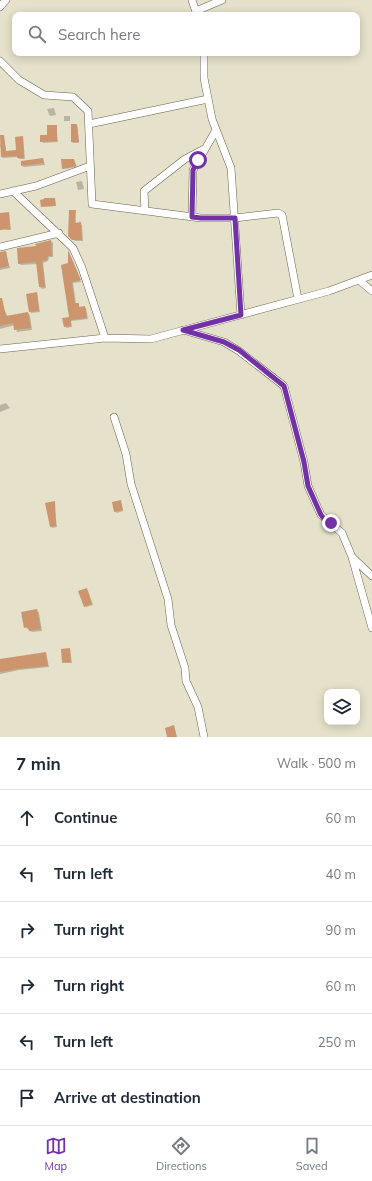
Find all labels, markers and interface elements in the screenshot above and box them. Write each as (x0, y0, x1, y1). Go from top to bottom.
search box (12, 12, 360, 56)
icon: search (26, 23, 48, 45)
text: Search here (58, 25, 140, 44)
route start (189, 151, 207, 169)
route end (322, 514, 340, 532)
map controls (324, 689, 360, 725)
button: layers (324, 689, 360, 725)
text: 7 min (16, 753, 61, 774)
text: Walk · 500 m (277, 755, 356, 771)
icon: ahead (16, 807, 38, 829)
text: Continue (54, 808, 117, 827)
text: 60 m (326, 810, 356, 826)
icon: left (16, 863, 38, 885)
text: Turn left (54, 864, 113, 883)
text: 40 m (326, 866, 356, 882)
icon: right (16, 919, 38, 941)
text: Turn right (54, 920, 124, 939)
text: 90 m (326, 922, 356, 938)
icon: right (16, 975, 38, 997)
text: Turn right (54, 976, 124, 995)
text: 60 m (326, 978, 356, 994)
icon: left (16, 1031, 38, 1053)
text: Turn left (54, 1032, 113, 1051)
text: 250 m (318, 1034, 356, 1050)
icon: arrive (16, 1087, 38, 1109)
text: Arrive at destination (54, 1088, 201, 1107)
tab: Map (44, 1135, 67, 1173)
tab: Directions (156, 1135, 207, 1173)
tab: Saved (296, 1135, 328, 1173)

